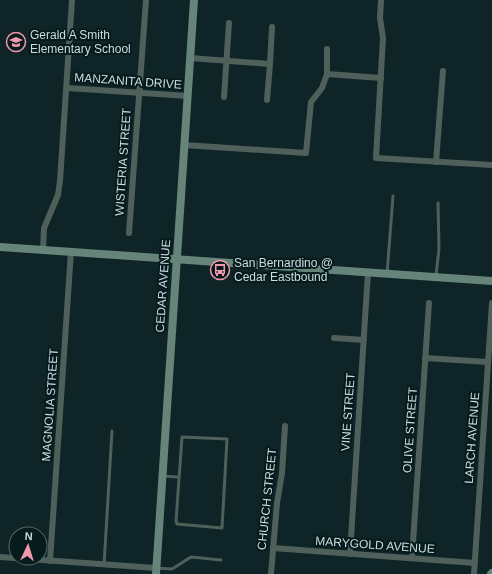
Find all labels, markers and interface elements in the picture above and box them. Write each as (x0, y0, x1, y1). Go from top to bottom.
place label: Gerald A Smith Elementary School (30, 28, 131, 56)
school or university icon: Gerald A Smith Elementary School (5, 31, 27, 53)
street label: MANZANITA DRIVE (74, 70, 182, 92)
street label: WISTERIA STREET (112, 107, 134, 216)
street label: CEDAR AVENUE (153, 239, 173, 333)
place label: San Bernardino @ Cedar Eastbound (234, 256, 333, 284)
bus stop icon: San Bernardino @ Cedar Eastbound (209, 259, 231, 281)
street label: MAGNOLIA STREET (39, 347, 61, 462)
street label: VINE STREET (338, 372, 358, 452)
street label: OLIVE STREET (400, 386, 420, 473)
street label: LARCH AVENUE (462, 392, 482, 484)
street label: CHURCH STREET (255, 447, 279, 551)
north arrow (8, 526, 48, 566)
text: N (24, 530, 33, 542)
street label: MARYGOLD AVENUE (315, 534, 435, 556)

